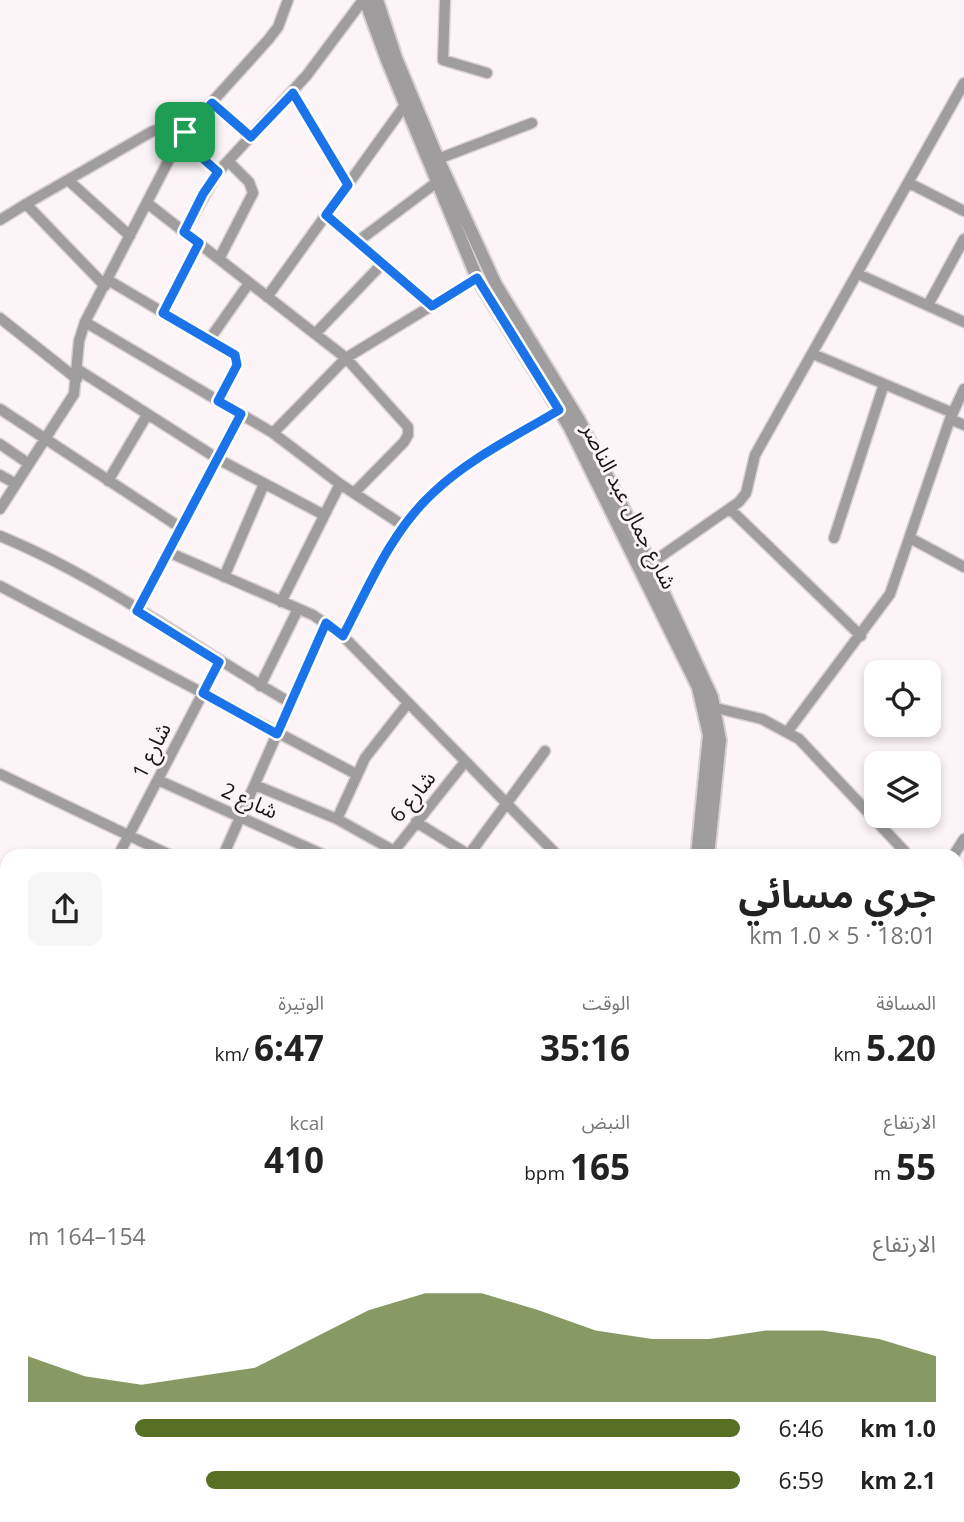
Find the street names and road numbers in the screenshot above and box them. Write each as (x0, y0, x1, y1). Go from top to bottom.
street label: شارع جمال عبد الناصر (574, 417, 684, 595)
street label: شارع 1 (125, 718, 179, 783)
street label: شارع 6 (383, 764, 443, 829)
street label: شارع 2 (217, 775, 282, 826)

